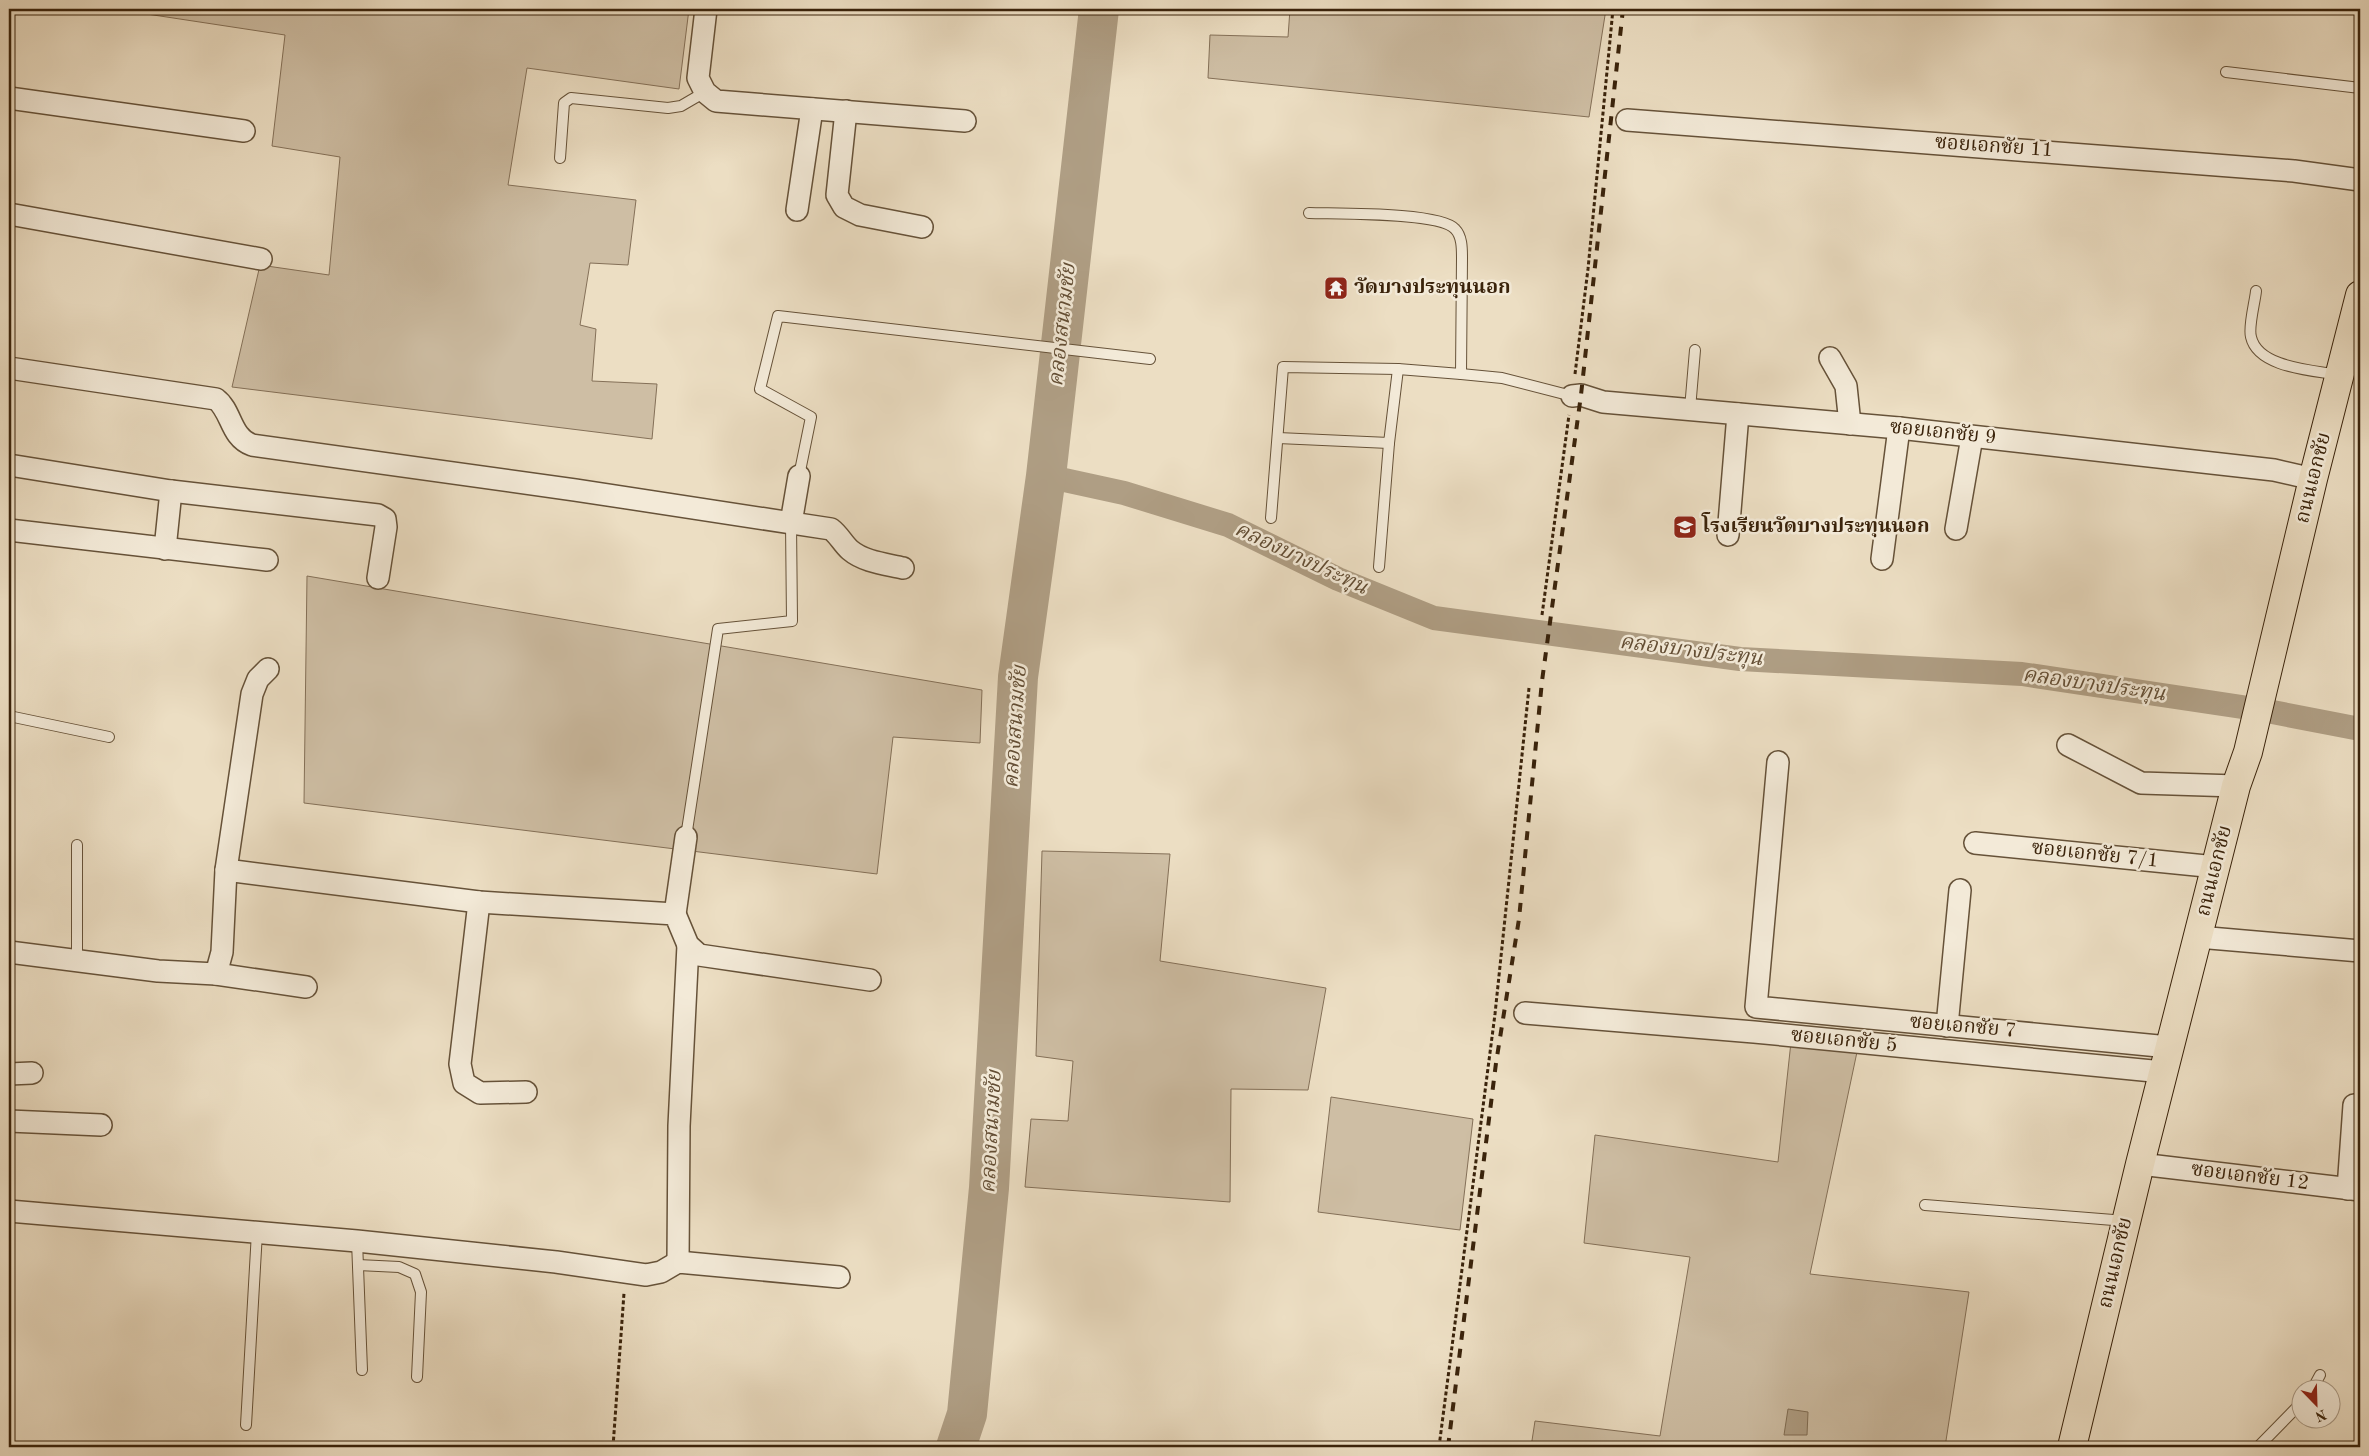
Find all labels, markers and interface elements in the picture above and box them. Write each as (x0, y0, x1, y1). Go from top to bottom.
street label: ซอยเอกชัย 11 (1934, 132, 2054, 161)
water label: คลองสนามชัย (1044, 261, 1080, 387)
temple icon: วัดบางประทุนนอก (1323, 275, 1349, 301)
place label: วัดบางประทุนนอก (1354, 277, 1511, 299)
street label: ซอยเอกชัย 9 (1889, 417, 1997, 449)
street label: ถนนเอกชัย (2292, 430, 2335, 525)
place label: โรงเรียนวัดบางประทุนนอก (1701, 512, 1929, 538)
school or university icon: โรงเรียนวัดบางประทุนนอก (1672, 514, 1698, 540)
water label: คลองบางประทุน (1230, 518, 1371, 601)
water label: คลองบางประทุน (1618, 631, 1764, 672)
water label: คลองสนามชัย (999, 663, 1031, 789)
water label: คลองบางประทุน (2021, 664, 2167, 707)
street label: ถนนเอกชัย (2193, 823, 2236, 918)
street label: ซอยเอกชัย 7/1 (2030, 837, 2160, 872)
street label: ซอยเอกชัย 7 (1909, 1011, 2017, 1042)
street label: ซอยเอกชัย 5 (1790, 1025, 1898, 1057)
water label: คลองสนามชัย (976, 1068, 1006, 1194)
street label: ซอยเอกชัย 12 (2190, 1159, 2310, 1194)
street label: ถนนเอกชัย (2095, 1215, 2136, 1310)
north arrow (2292, 1378, 2342, 1428)
text: N (2313, 1407, 2328, 1424)

